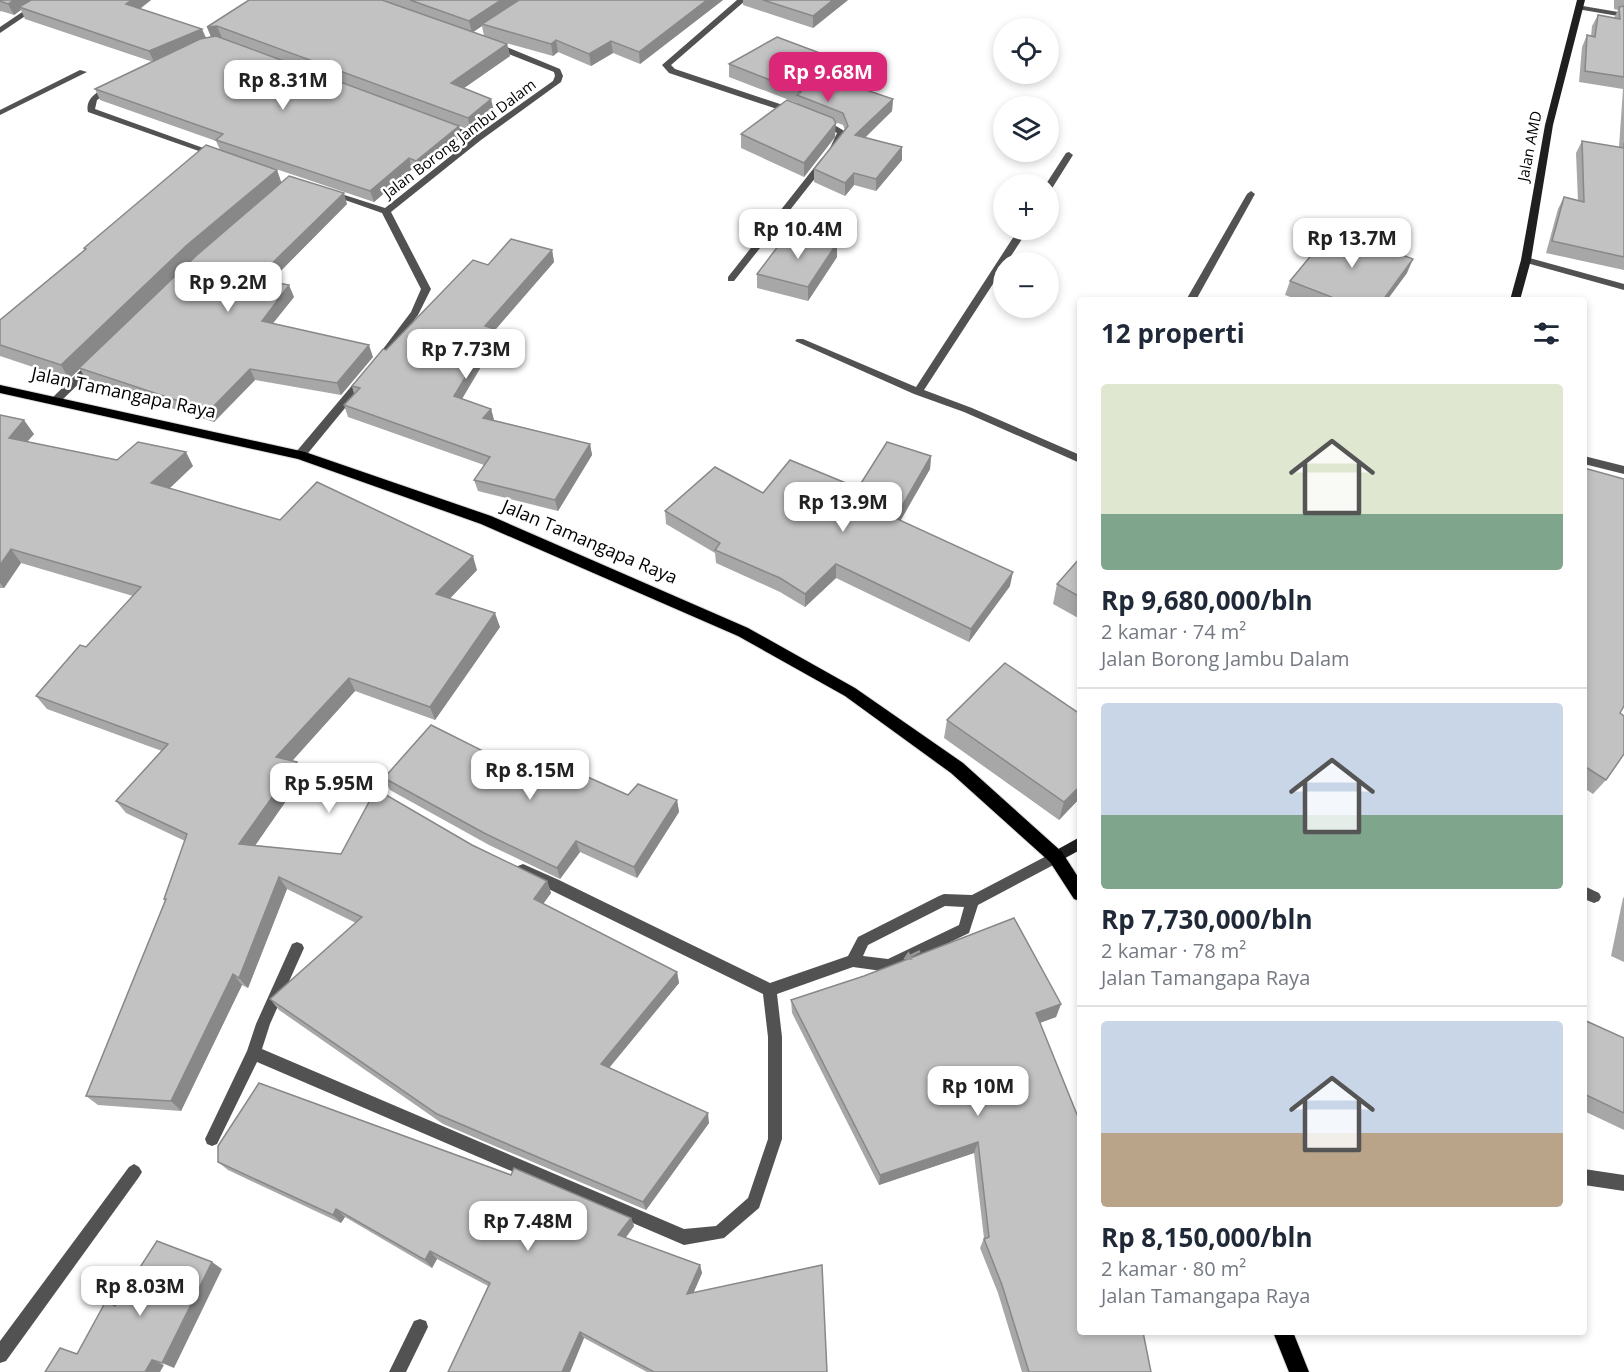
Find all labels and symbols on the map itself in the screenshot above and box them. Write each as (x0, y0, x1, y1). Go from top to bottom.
pin: Rp 9.68M (766, 52, 890, 103)
pin: Rp 8.31M (221, 60, 345, 111)
street label: Jalan Borong Jambu Dalam (377, 74, 539, 203)
street label: Jalan AMD (1512, 109, 1546, 185)
pin: Rp 10.4M (736, 209, 860, 260)
pin: Rp 13.7M (1290, 218, 1414, 269)
pin: Rp 9.2M (173, 262, 283, 313)
pin: Rp 7.73M (404, 329, 528, 380)
street label: Jalan Tamangapa Raya (27, 360, 219, 423)
pin: Rp 13.9M (781, 482, 905, 533)
street label: Jalan Tamangapa Raya (497, 492, 681, 589)
pin: Rp 8.15M (468, 750, 592, 801)
pin: Rp 5.95M (267, 763, 391, 814)
one-way arrow (903, 949, 921, 959)
pin: Rp 10M (929, 1066, 1027, 1117)
pin: Rp 7.48M (466, 1201, 590, 1252)
pin: Rp 8.03M (78, 1266, 202, 1317)

